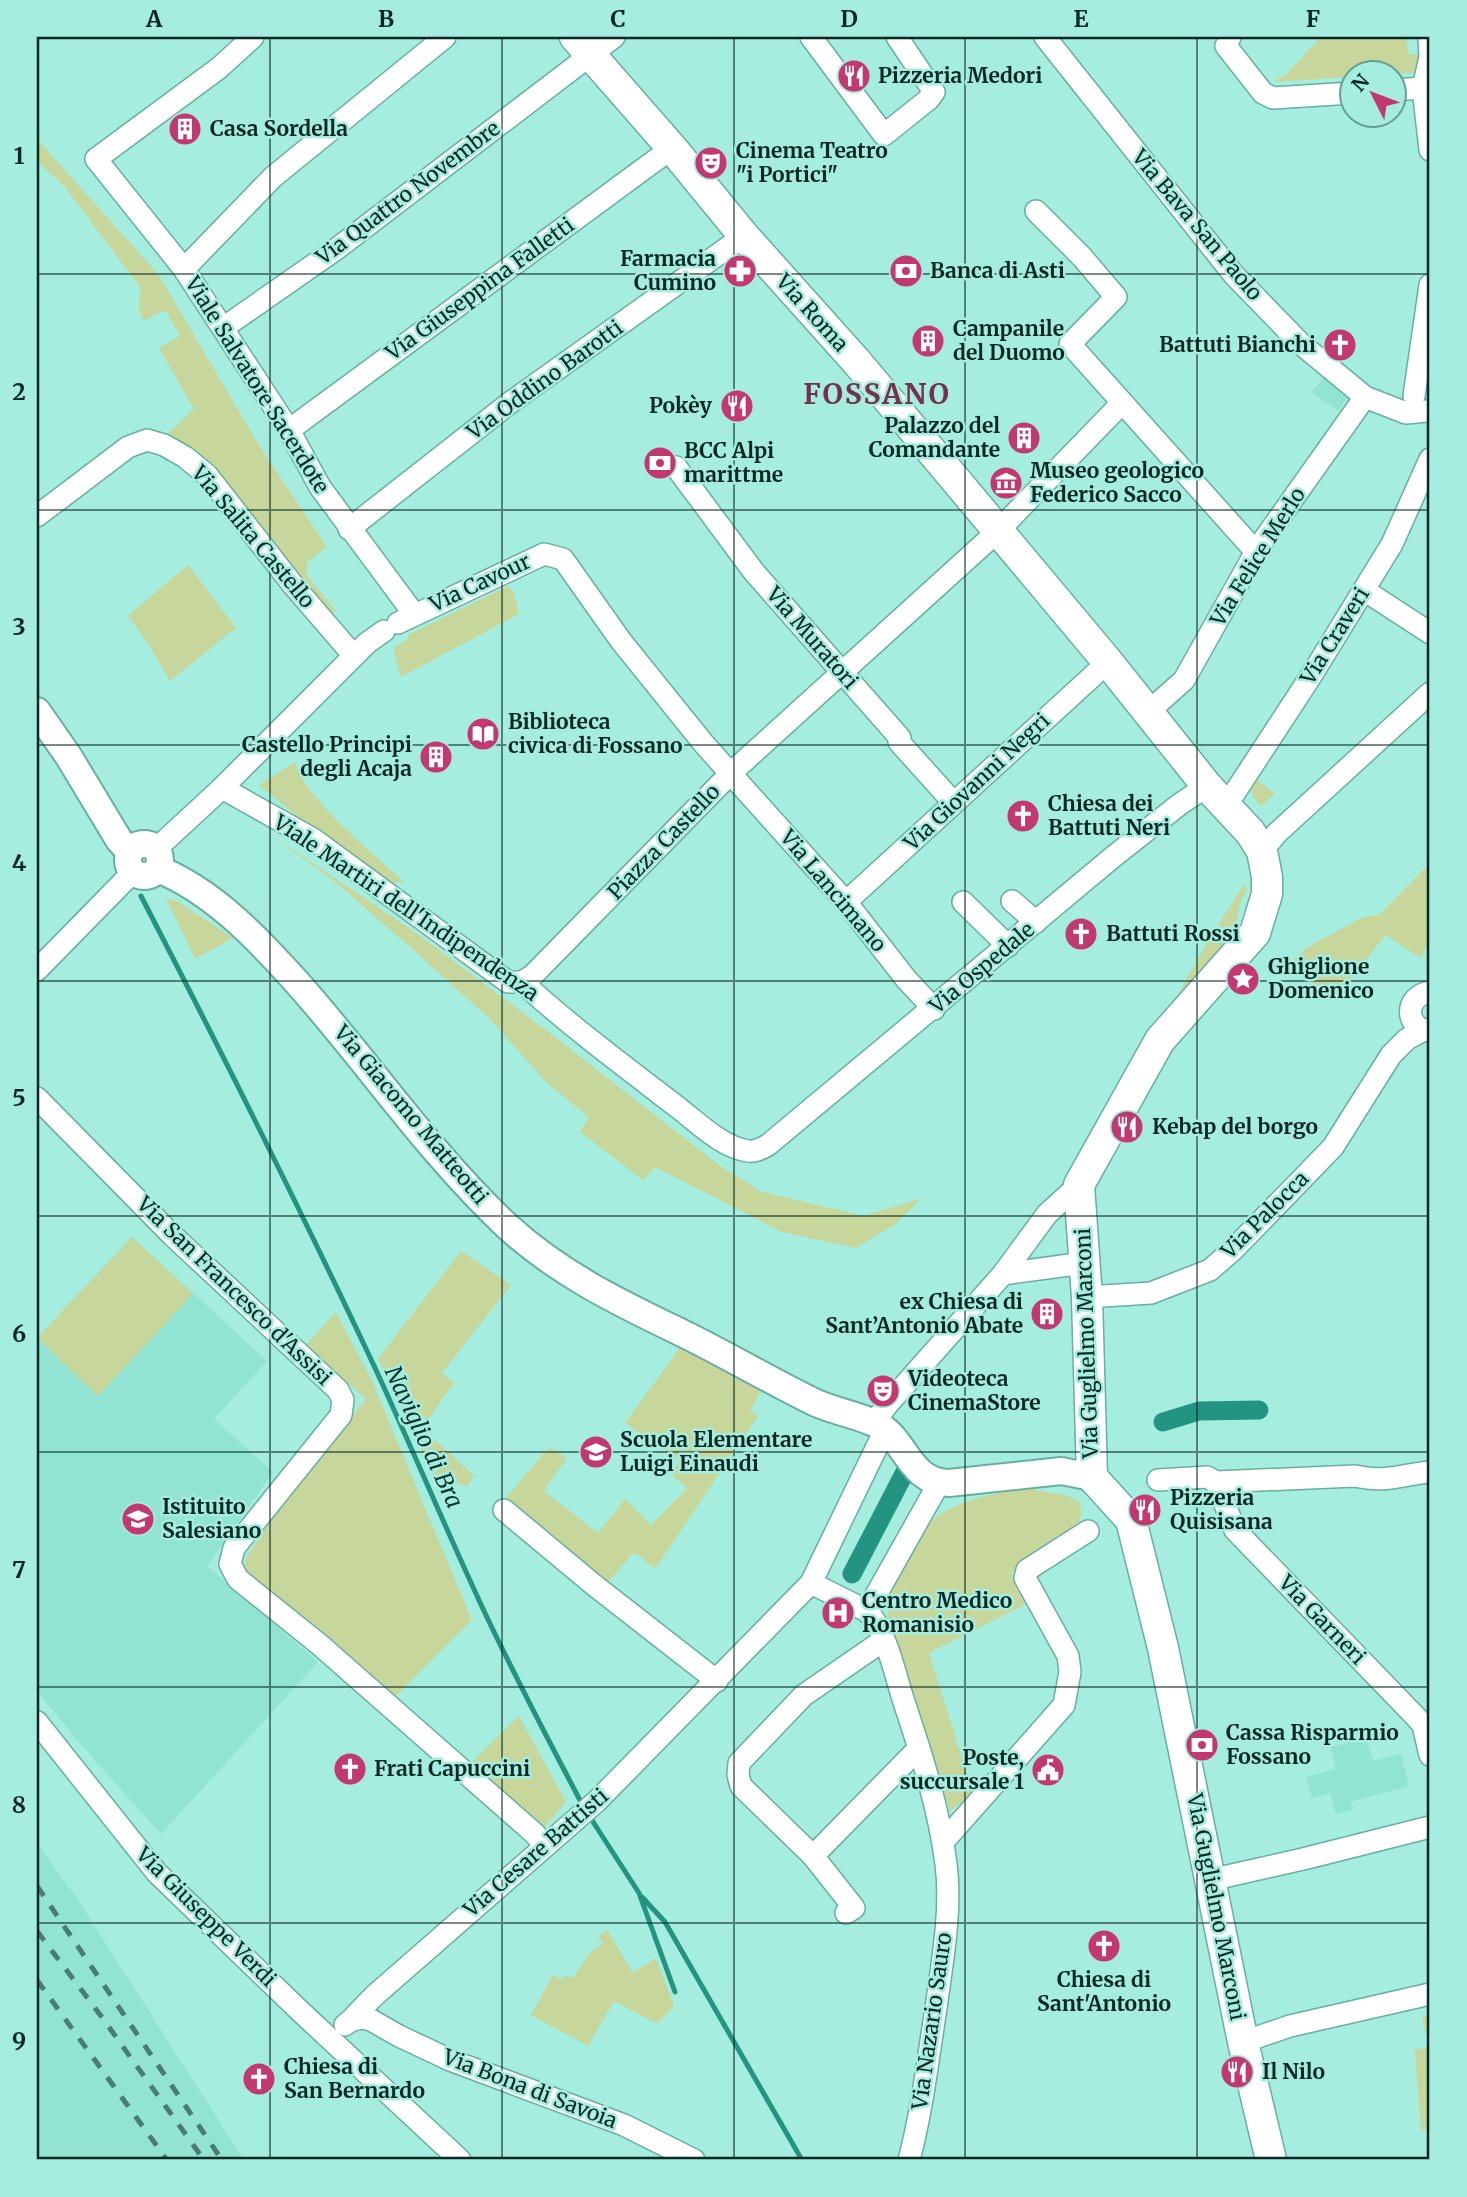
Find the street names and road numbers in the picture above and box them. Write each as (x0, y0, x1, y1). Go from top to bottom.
street label: Via Quattro Novembre (310, 115, 505, 271)
street label: Via Bava San Paolo (1126, 143, 1268, 306)
street label: Via Giuseppina Falletti (379, 211, 579, 367)
street label: Via Roma (770, 267, 854, 357)
street label: Viale Salvatore Sacerdote (179, 270, 335, 498)
street label: Via Oddino Barotti (461, 314, 628, 446)
street label: Via Salita Castello (185, 459, 321, 614)
street label: Via Felice Merlo (1204, 482, 1311, 632)
street label: Via Cavour (424, 547, 534, 618)
street label: Via Muratori (760, 580, 864, 694)
street label: Via Craveri (1294, 582, 1375, 690)
street label: Via Giovanni Negri (897, 707, 1055, 857)
street label: Piazza Castello (602, 778, 726, 905)
street label: Viale Martiri dell'Indipendenza (268, 808, 544, 1007)
street label: Via Lancimano (774, 823, 892, 957)
street label: Via Ospedale (923, 916, 1040, 1020)
street label: Via Giacomo Matteotti (328, 1019, 494, 1210)
street label: Via Palocca (1214, 1165, 1314, 1265)
street label: Via San Francesco d'Assisi (131, 1190, 338, 1391)
street label: Via Guglielmo Marconi (1069, 1227, 1104, 1460)
street label: Via Garneri (1272, 1569, 1372, 1670)
street label: Via Cesare Battisti (457, 1782, 614, 1923)
street label: Via Guglielmo Marconi (1181, 1790, 1252, 2023)
street label: Via Giuseppe Verdi (130, 1840, 282, 1993)
street label: Via Nazario Sauro (906, 1931, 957, 2112)
street label: Via Bona di Savoia (438, 2043, 621, 2134)

